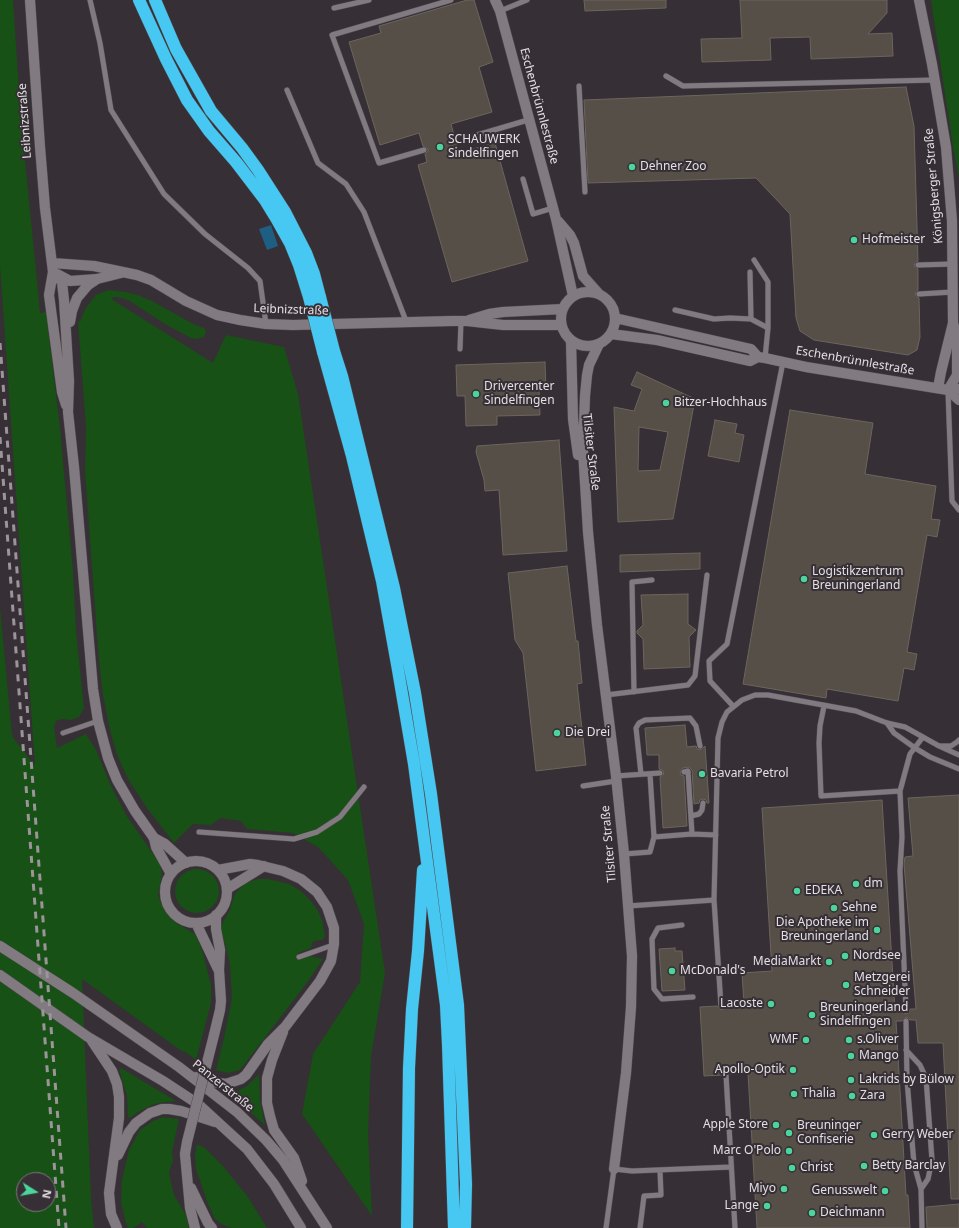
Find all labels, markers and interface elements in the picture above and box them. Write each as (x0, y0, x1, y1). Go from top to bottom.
street label: Eschenbrünnlestraße (517, 46, 561, 166)
street label: Leibnizstraße (15, 83, 35, 159)
street label: Königsberger Straße (922, 127, 946, 245)
place label: SCHAUWERK Sindelfingen (448, 133, 520, 161)
marker: SCHAUWERK Sindelfingen (435, 142, 445, 152)
place label: Dehner Zoo (640, 160, 707, 174)
marker: Dehner Zoo (627, 162, 637, 172)
place label: Hofmeister (862, 233, 925, 247)
marker: Hofmeister (849, 235, 859, 245)
street label: Leibnizstraße (253, 301, 329, 319)
street label: Eschenbrünnlestraße (795, 343, 915, 379)
place label: Drivercenter Sindelfingen (484, 380, 555, 408)
marker: Drivercenter Sindelfingen (471, 389, 481, 399)
place label: Bitzer-Hochhaus (674, 396, 767, 410)
marker: Bitzer-Hochhaus (661, 398, 671, 408)
street label: Tilsiter Straße (579, 413, 603, 491)
place label: Logistikzentrum Breuningerland (812, 565, 903, 593)
marker: Logistikzentrum Breuningerland (799, 574, 809, 584)
place label: Die Drei (565, 726, 610, 740)
marker: Die Drei (552, 728, 562, 738)
place label: Bavaria Petrol (710, 767, 789, 781)
marker: Bavaria Petrol (697, 769, 707, 779)
street label: Tilsiter Straße (598, 805, 620, 883)
place label: dm (864, 877, 883, 891)
marker: dm (851, 879, 861, 889)
place label: EDEKA (805, 884, 842, 898)
marker: EDEKA (792, 886, 802, 896)
place label: Sehne (842, 901, 877, 915)
marker: Sehne (829, 903, 839, 913)
place label: Die Apotheke im Breuningerland (776, 916, 869, 944)
marker: Die Apotheke im Breuningerland (872, 925, 882, 935)
place label: Nordsee (853, 949, 901, 963)
marker: Nordsee (840, 951, 850, 961)
place label: MediaMarkt (753, 955, 821, 969)
marker: MediaMarkt (824, 957, 834, 967)
place label: McDonald's (680, 964, 745, 978)
marker: McDonald's (667, 966, 677, 976)
place label: Metzgerei Schneider (854, 971, 910, 999)
marker: Metzgerei Schneider (841, 980, 851, 990)
place label: Lacoste (720, 997, 763, 1011)
marker: Lacoste (766, 999, 776, 1009)
place label: Breuningerland Sindelfingen (820, 1001, 908, 1029)
marker: Breuningerland Sindelfingen (807, 1010, 817, 1020)
place label: WMF (770, 1033, 798, 1047)
place label: s.Oliver (857, 1033, 899, 1047)
marker: WMF (801, 1035, 811, 1045)
marker: s.Oliver (844, 1035, 854, 1045)
place label: Mango (859, 1049, 899, 1063)
marker: Mango (846, 1051, 856, 1061)
street label: Panzerstraße (189, 1057, 257, 1115)
place label: Apollo-Optik (715, 1063, 785, 1077)
marker: Apollo-Optik (788, 1065, 798, 1075)
place label: Lakrids by Bülow (859, 1073, 954, 1087)
marker: Lakrids by Bülow (846, 1075, 856, 1085)
place label: Thalia (802, 1087, 836, 1101)
marker: Thalia (789, 1089, 799, 1099)
place label: Zara (860, 1089, 885, 1103)
marker: Zara (847, 1091, 857, 1101)
place label: Apple Store (703, 1118, 768, 1132)
place label: Breuninger Confiserie (797, 1119, 861, 1147)
marker: Apple Store (771, 1120, 781, 1130)
marker: Breuninger Confiserie (784, 1128, 794, 1138)
place label: Gerry Weber (882, 1128, 953, 1142)
marker: Gerry Weber (869, 1130, 879, 1140)
place label: Marc O'Polo (713, 1144, 781, 1158)
marker: Marc O'Polo (784, 1146, 794, 1156)
place label: Betty Barclay (872, 1159, 945, 1173)
place label: Christ (800, 1161, 833, 1175)
marker: Betty Barclay (859, 1161, 869, 1171)
marker: Christ (787, 1163, 797, 1173)
north arrow (16, 1172, 56, 1212)
place label: Miyo (749, 1182, 776, 1196)
marker: Miyo (779, 1184, 789, 1194)
place label: Genusswelt (812, 1184, 877, 1198)
marker: Genusswelt (880, 1186, 890, 1196)
text: N (39, 1188, 56, 1200)
place label: Lange (724, 1199, 759, 1213)
marker: Lange (762, 1201, 772, 1211)
place label: Deichmann (820, 1206, 885, 1220)
marker: Deichmann (807, 1208, 817, 1218)

